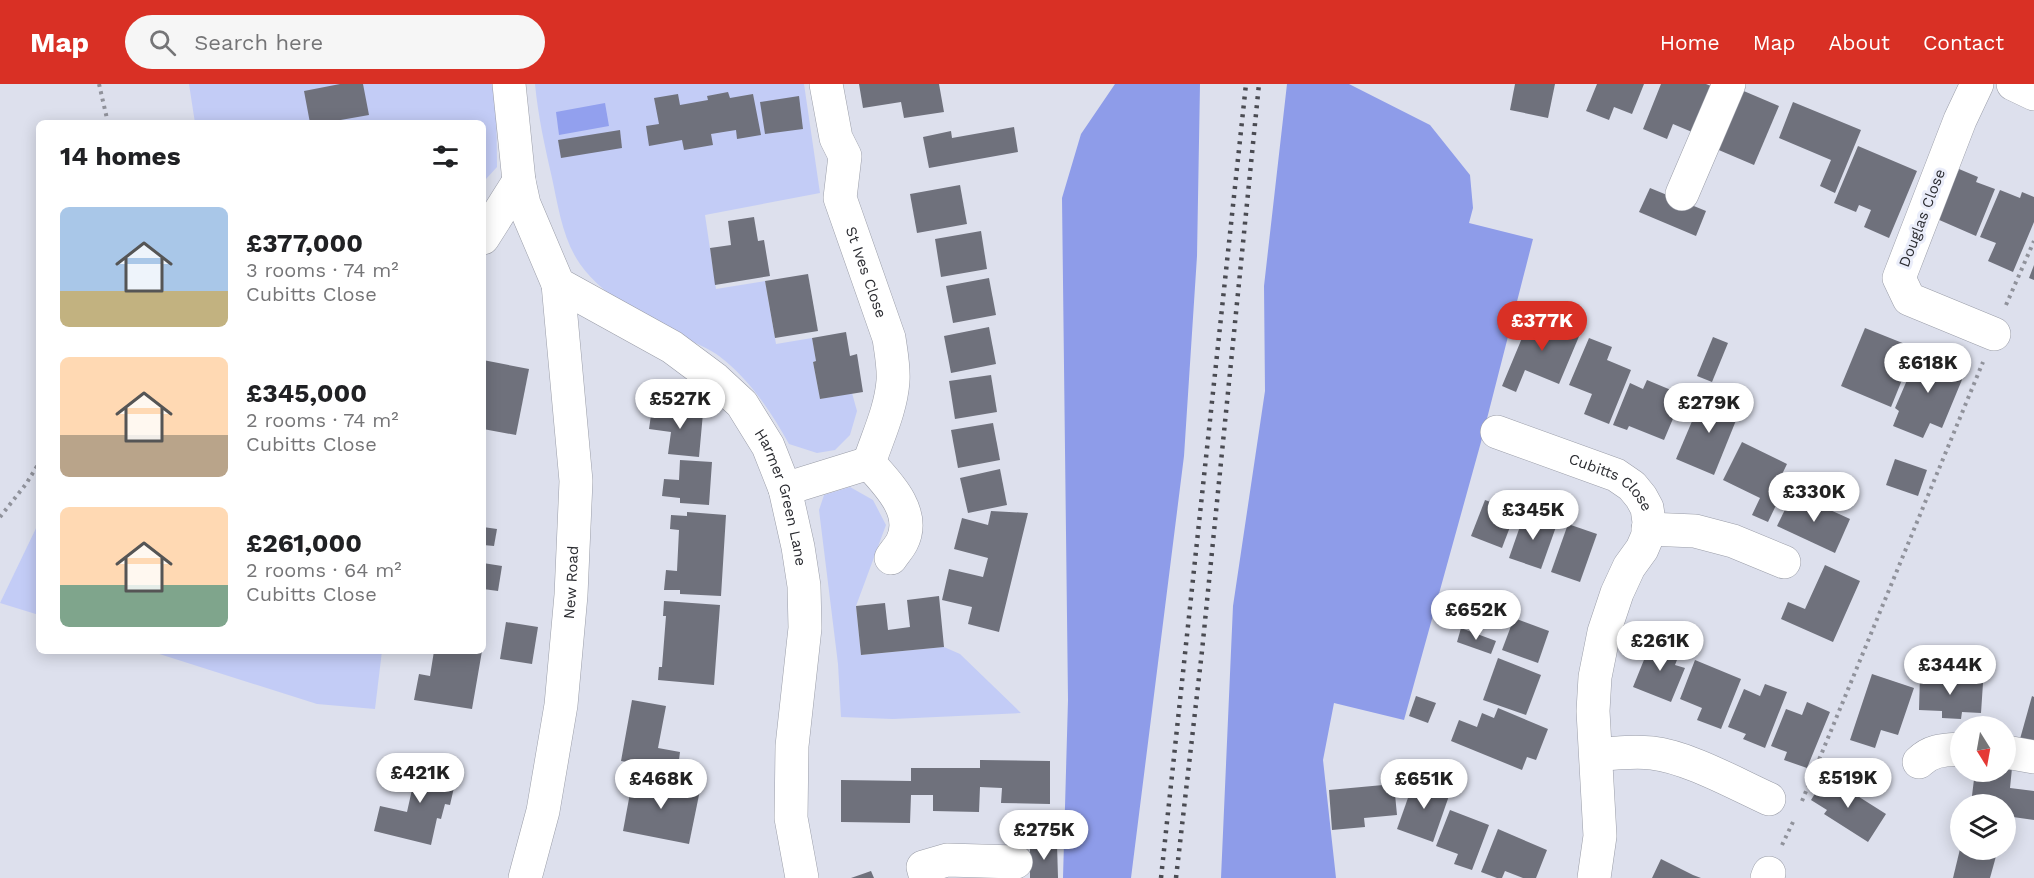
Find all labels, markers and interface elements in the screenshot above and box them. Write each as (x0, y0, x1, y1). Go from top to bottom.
search box (125, 15, 545, 69)
text: Map (30, 26, 89, 59)
icon: search (146, 26, 179, 59)
text: Search here (194, 30, 323, 55)
text: Home (1660, 30, 1720, 55)
text: Map (1753, 30, 1796, 55)
text: About (1829, 30, 1890, 55)
text: Contact (1923, 30, 2004, 55)
icon: filters (429, 140, 462, 173)
text: 14 homes (60, 141, 181, 171)
street label: Douglas Close (1895, 166, 1949, 270)
street label: St Ives Close (842, 224, 890, 320)
text: £377,000 (246, 228, 363, 258)
icon: home (108, 231, 180, 303)
text: 3 rooms · 74 m² (246, 258, 399, 282)
text: Cubitts Close (246, 282, 377, 306)
pin: £377K (1500, 301, 1584, 352)
text: £377K (1511, 308, 1573, 332)
pin: £618K (1886, 343, 1970, 394)
text: £618K (1898, 350, 1958, 374)
text: £345,000 (246, 378, 367, 408)
pin: £527K (638, 379, 722, 430)
icon: home (108, 381, 180, 453)
pin: £279K (1667, 383, 1751, 434)
text: £527K (649, 386, 711, 410)
text: £279K (1678, 390, 1740, 414)
text: 2 rooms · 74 m² (246, 408, 399, 432)
street label: Harmer Green Lane (751, 425, 810, 567)
text: Cubitts Close (246, 432, 377, 456)
street label: Cubitts Close (1566, 450, 1656, 514)
pin: £330K (1772, 472, 1856, 523)
text: £330K (1783, 479, 1845, 503)
pin: £345K (1491, 490, 1575, 541)
text: £345K (1502, 497, 1564, 521)
text: £261,000 (246, 528, 362, 558)
icon: home (108, 531, 180, 603)
street label: New Road (560, 545, 582, 620)
text: 2 rooms · 64 m² (246, 558, 402, 582)
text: Cubitts Close (246, 582, 377, 606)
pin: £652K (1434, 590, 1518, 641)
text: £652K (1445, 597, 1507, 621)
pin: £261K (1618, 621, 1702, 672)
text: £261K (1631, 628, 1689, 652)
pin: £344K (1908, 645, 1992, 696)
text: £344K (1918, 652, 1982, 676)
north arrow (1950, 716, 2016, 782)
map controls (1950, 716, 2016, 860)
pin: £421K (378, 753, 462, 804)
pin: £519K (1806, 758, 1890, 809)
pin: £468K (619, 759, 703, 810)
pin: £651K (1382, 759, 1466, 810)
text: £421K (390, 760, 450, 784)
text: £519K (1819, 765, 1877, 789)
text: £468K (629, 766, 693, 790)
text: £651K (1395, 766, 1453, 790)
button: layers (1950, 794, 2016, 860)
pin: £275K (1002, 810, 1086, 861)
text: £275K (1013, 817, 1075, 841)

